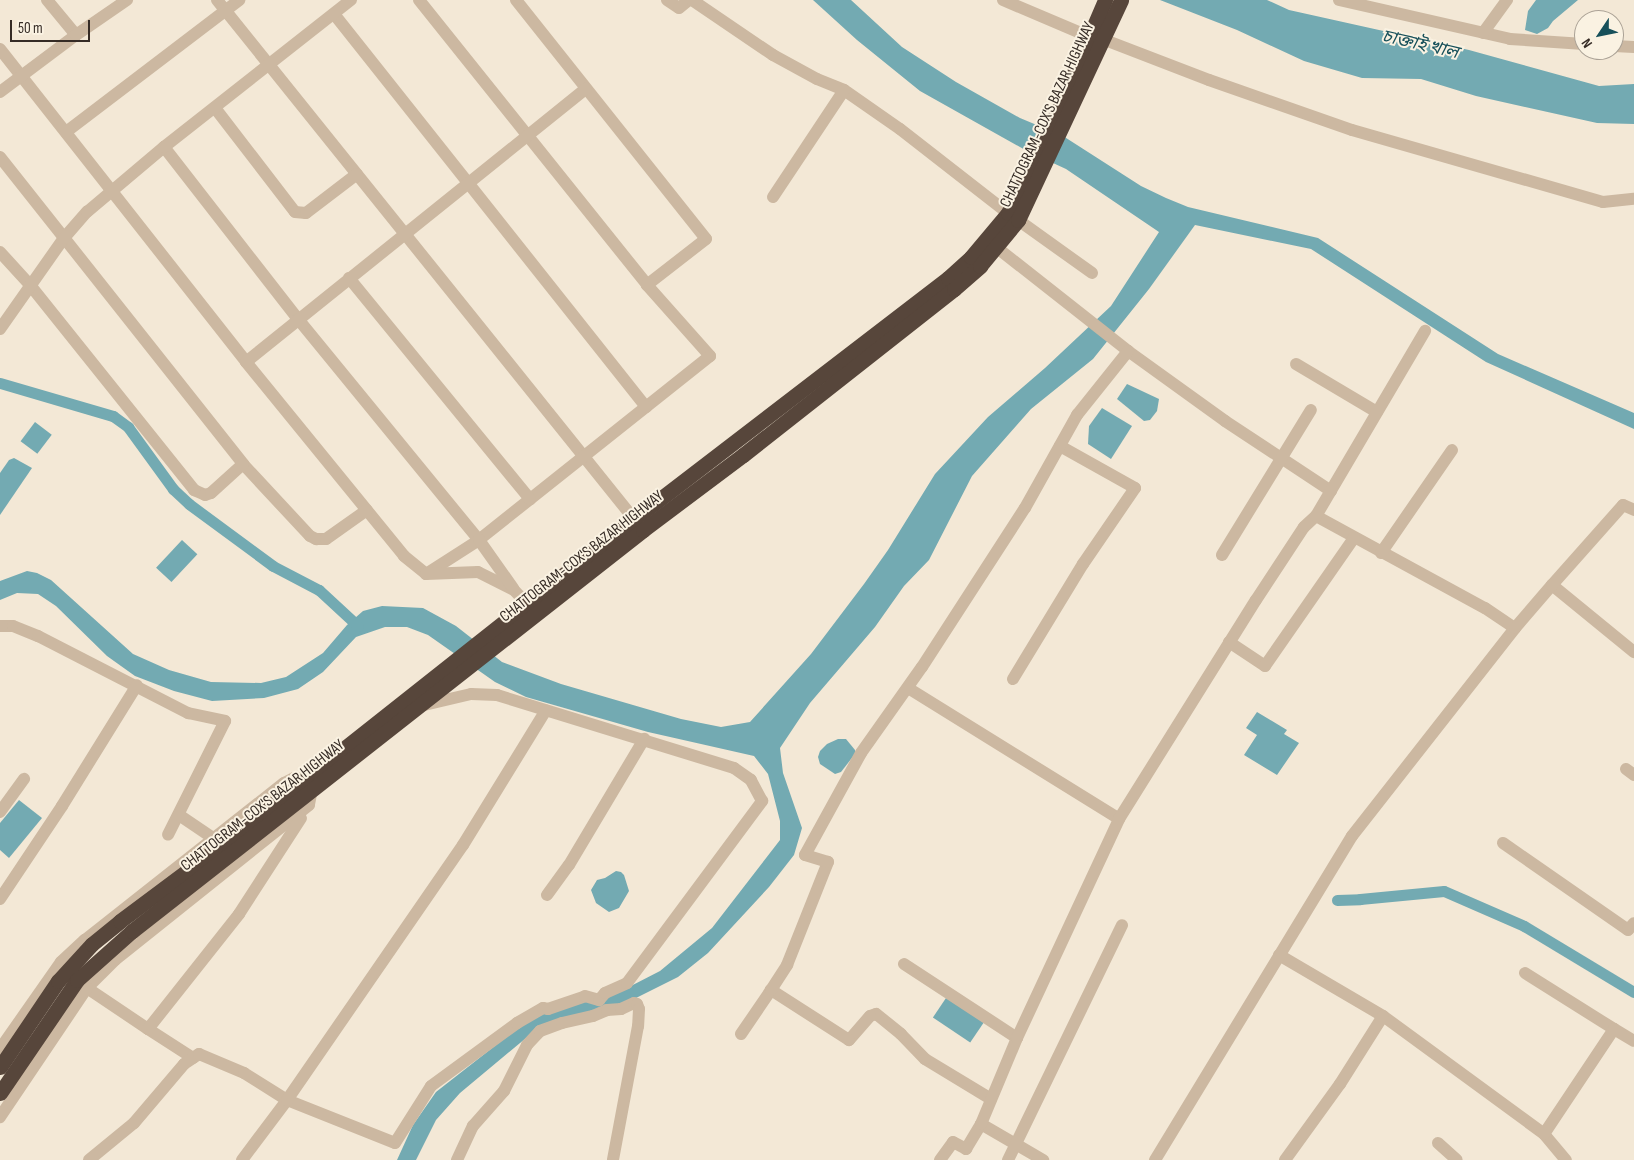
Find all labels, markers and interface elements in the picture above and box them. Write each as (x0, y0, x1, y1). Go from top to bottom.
scale bar (12, 10, 92, 42)
north arrow (1574, 10, 1624, 60)
text: 50 m (18, 19, 43, 38)
street label: CHATTOGRAM-COX'S BAZAR HIGHWAY (997, 19, 1099, 211)
water label: চাক্তাই খাল (1380, 26, 1460, 64)
text: N (1578, 35, 1596, 51)
street label: CHATTOGRAM-COX'S BAZAR HIGHWAY (496, 487, 668, 627)
street label: CHATTOGRAM-COX'S BAZAR HIGHWAY (177, 736, 349, 876)

